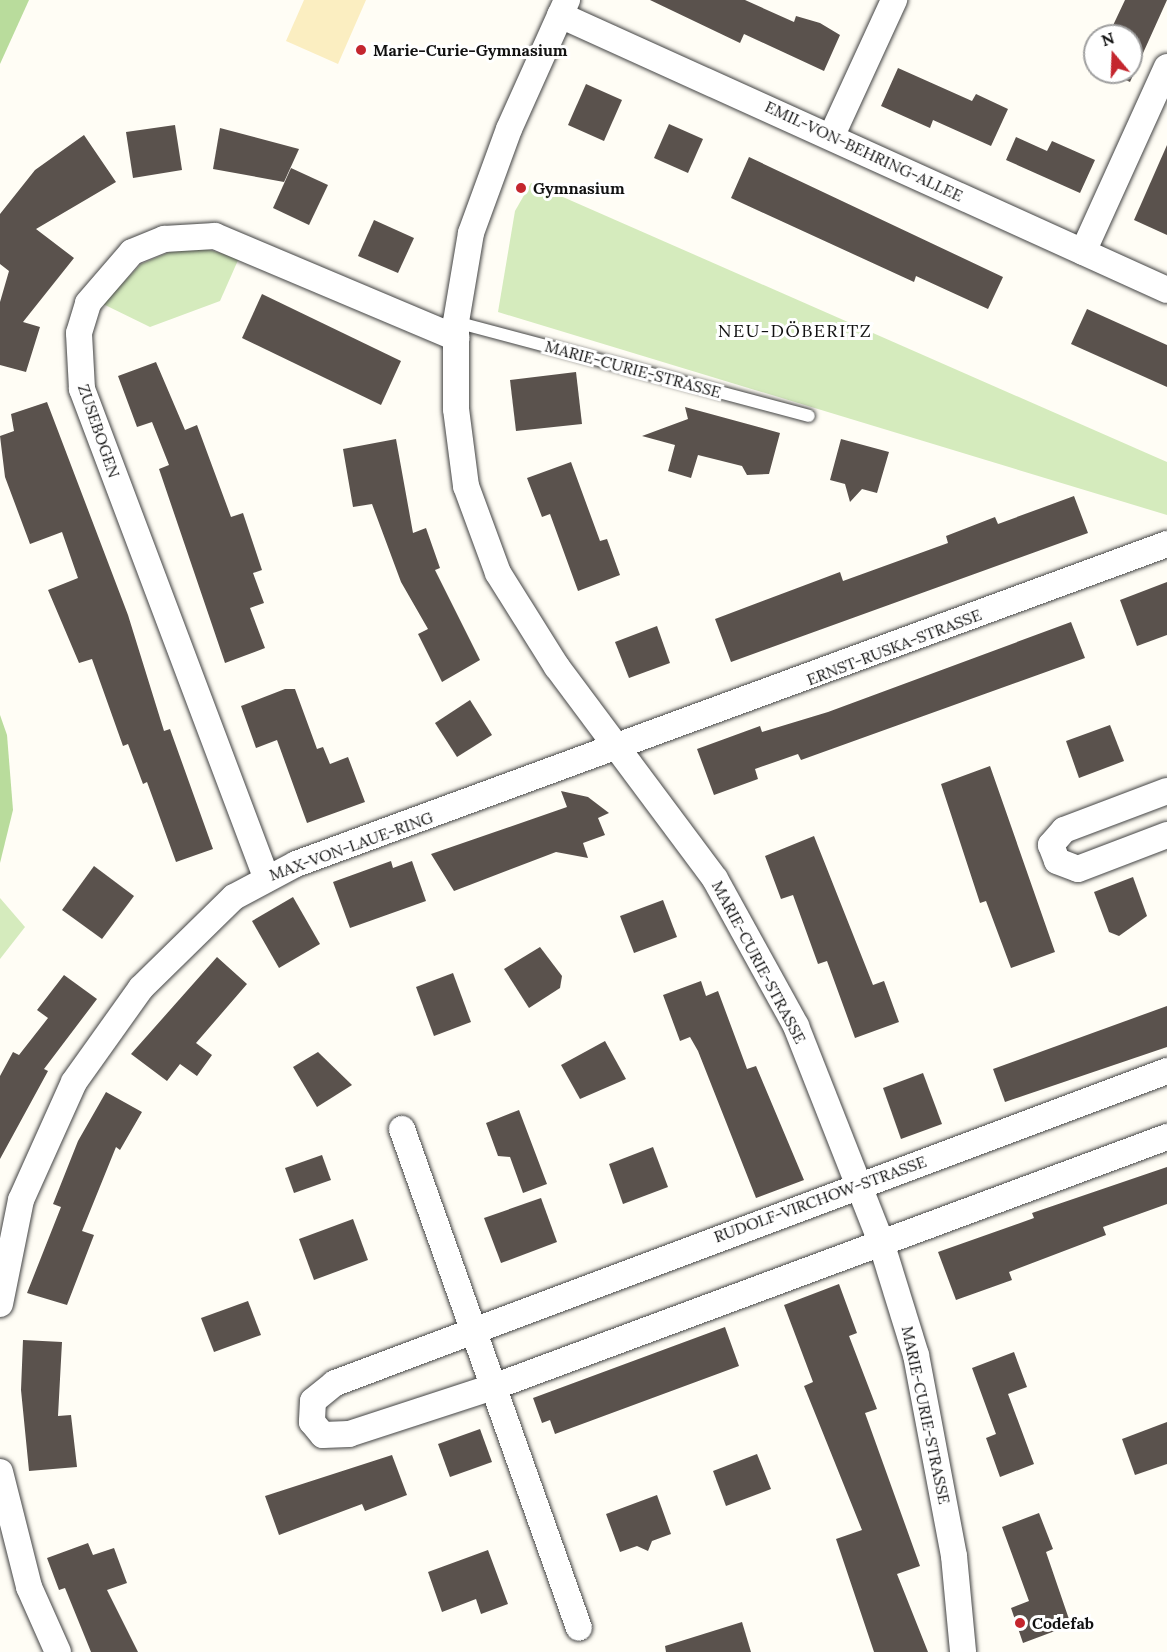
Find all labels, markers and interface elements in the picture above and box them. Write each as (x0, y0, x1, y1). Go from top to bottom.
north arrow (1083, 24, 1143, 84)
text: N (1099, 27, 1117, 50)
place label: Marie-Curie-Gymnasium (373, 40, 567, 60)
marker: Marie-Curie-Gymnasium (354, 43, 368, 57)
street label: EMIL-VON-BEHRING-ALLEE (762, 97, 966, 205)
place label: Gymnasium (533, 178, 625, 198)
marker: Gymnasium (514, 181, 528, 195)
district label: NEU-DÖBERITZ (718, 320, 872, 342)
street label: MARIE-CURIE-STRASSE (543, 336, 723, 402)
street label: ZUSEBOGEN (74, 382, 124, 480)
street label: ERNST-RUSKA-STRASSE (804, 605, 984, 689)
street label: MAX-VON-LAUE-RING (266, 807, 436, 885)
street label: MARIE-CURIE-STRASSE (708, 877, 810, 1047)
street label: RUDOLF-VIRCHOW-STRASSE (711, 1152, 929, 1246)
street label: MARIE-CURIE-STRASSE (898, 1324, 954, 1506)
place label: Codefab (1032, 1613, 1094, 1633)
marker: Codefab (1013, 1616, 1027, 1630)

